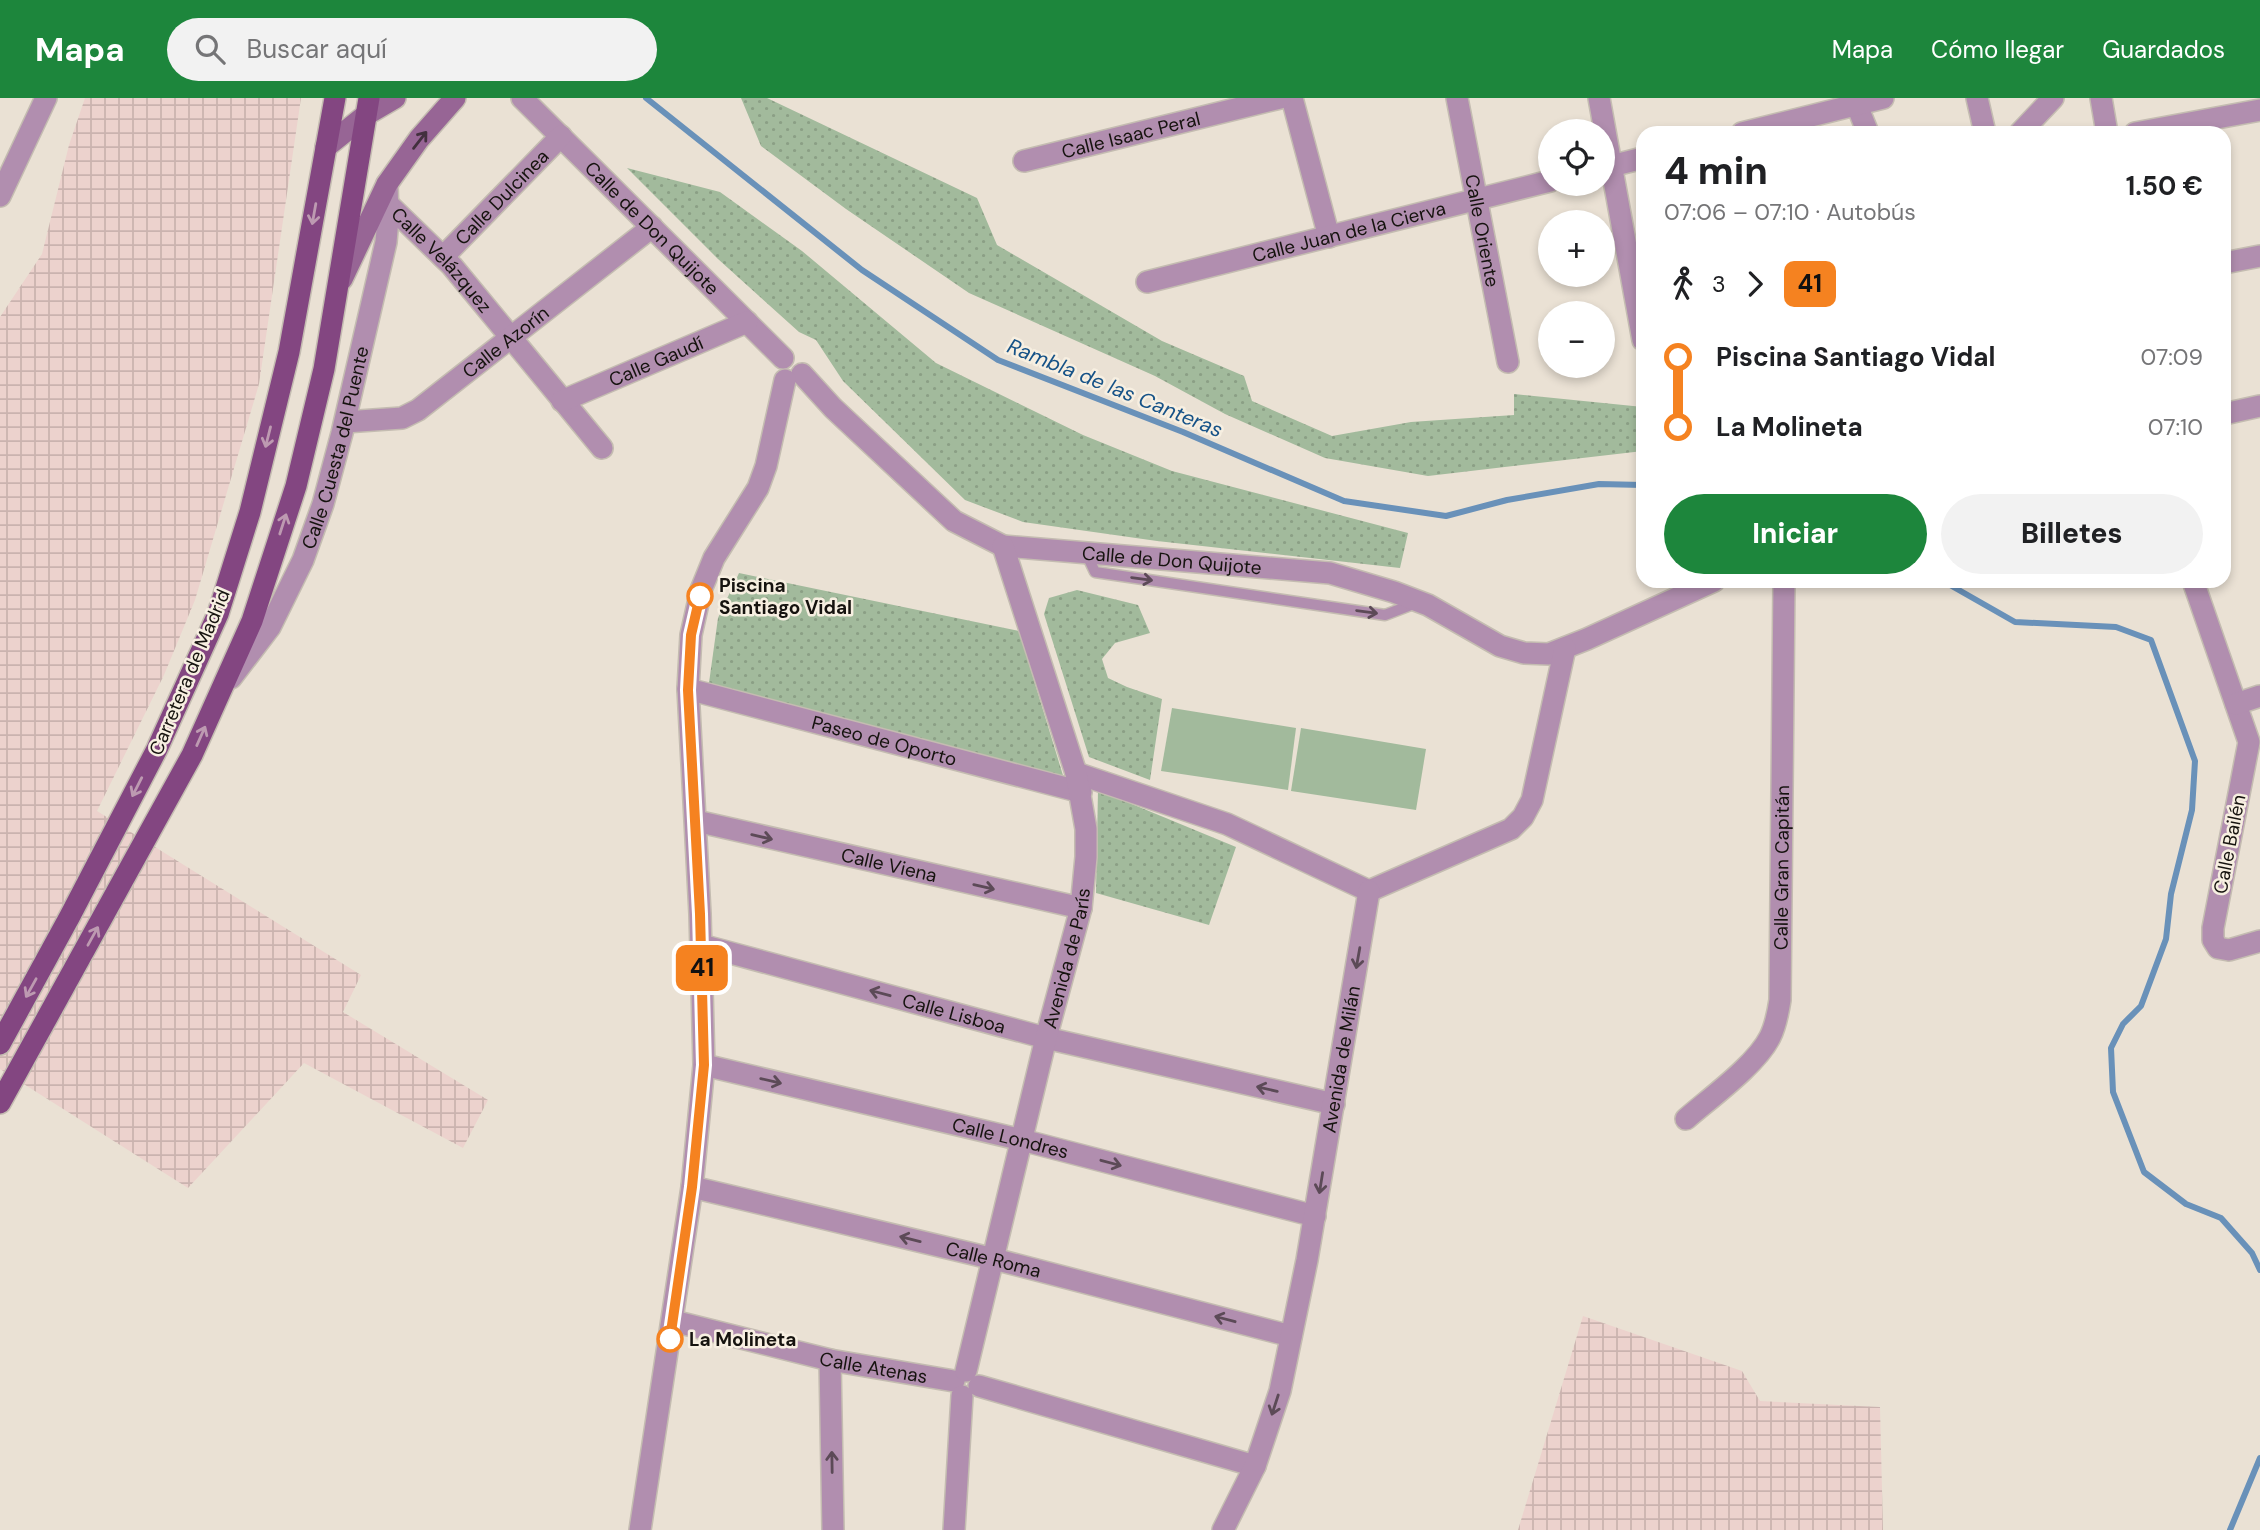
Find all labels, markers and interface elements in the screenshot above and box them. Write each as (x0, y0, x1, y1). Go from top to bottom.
search box (167, 18, 657, 81)
text: Mapa (35, 28, 125, 71)
icon: search (191, 30, 229, 68)
text: Buscar aquí (247, 32, 387, 66)
text: Mapa (1832, 34, 1893, 65)
text: Cómo llegar (1931, 34, 2064, 65)
text: Guardados (2102, 34, 2225, 65)
street label: Calle Isaac Peral (1059, 106, 1203, 164)
map controls (1538, 119, 1615, 378)
button: locate (1538, 119, 1615, 196)
one-way arrow (412, 131, 427, 150)
street label: Calle Dulcinea (450, 144, 554, 250)
text: 4 min (1664, 146, 1768, 196)
street label: Calle de Don Quijote (579, 156, 725, 301)
text: 1.50 € (2126, 169, 2203, 203)
street label: Calle Oriente (1459, 172, 1505, 289)
street label: Calle Juan de la Cierva (1250, 196, 1448, 268)
text: 07:06 – 07:10 · Autobús (1664, 197, 1916, 227)
one-way arrow (307, 202, 320, 225)
street label: Calle Velázquez (386, 202, 497, 318)
button: + (1538, 210, 1615, 287)
icon: walk (1664, 265, 1702, 303)
icon: forward (1736, 265, 1774, 303)
text: 41 (1798, 268, 1822, 299)
text: 3 (1712, 269, 1726, 299)
street label: Calle Azorín (457, 300, 554, 384)
button: − (1538, 301, 1615, 378)
street label: Calle Gaudí (605, 330, 708, 393)
water label: Rambla de las Canteras (1003, 332, 1227, 444)
text: Piscina Santiago Vidal (1716, 340, 1995, 374)
text: 07:09 (2140, 342, 2203, 372)
street label: Calle Cuesta del Puente (296, 344, 375, 553)
text: La Molineta (1716, 410, 1863, 444)
text: 07:10 (2148, 412, 2203, 442)
one-way arrow (261, 425, 274, 448)
button: Iniciar (1664, 494, 1927, 574)
button: Billetes (1941, 494, 2203, 574)
one-way arrow (278, 513, 291, 535)
street label: Calle de Don Quijote (1081, 541, 1263, 580)
place label: Piscina Santiago Vidal (719, 573, 852, 620)
one-way arrow (1130, 573, 1153, 586)
marker: Piscina Santiago Vidal (687, 583, 713, 609)
street label: Carretera de Madrid (143, 585, 236, 759)
one-way arrow (1355, 606, 1378, 619)
street label: Paseo de Oporto (809, 710, 959, 772)
one-way arrow (195, 726, 208, 747)
one-way arrow (130, 776, 144, 796)
street label: Calle Gran Capitán (1768, 785, 1795, 950)
street label: Calle Bailén (2208, 792, 2251, 896)
one-way arrow (751, 831, 773, 844)
street label: Calle Viena (839, 842, 939, 888)
one-way arrow (972, 880, 995, 894)
street label: Avenida de París (1037, 887, 1096, 1031)
one-way arrow (87, 926, 100, 947)
line badge: 41 (670, 945, 734, 991)
one-way arrow (1351, 946, 1364, 969)
text: 41 (690, 952, 714, 983)
one-way arrow (24, 977, 38, 997)
street label: Avenida de Milán (1317, 984, 1366, 1135)
one-way arrow (869, 986, 892, 999)
street label: Calle Lisboa (899, 988, 1008, 1040)
one-way arrow (759, 1074, 782, 1088)
one-way arrow (1256, 1081, 1279, 1095)
street label: Calle Londres (950, 1112, 1071, 1165)
one-way arrow (1099, 1157, 1122, 1170)
one-way arrow (1314, 1171, 1327, 1194)
one-way arrow (899, 1231, 922, 1245)
street label: Calle Roma (943, 1236, 1044, 1284)
one-way arrow (1214, 1312, 1237, 1325)
marker: La Molineta (657, 1326, 683, 1352)
place label: La Molineta (689, 1327, 796, 1352)
street label: Calle Atenas (817, 1346, 929, 1389)
one-way arrow (1268, 1394, 1280, 1416)
one-way arrow (825, 1451, 838, 1474)

